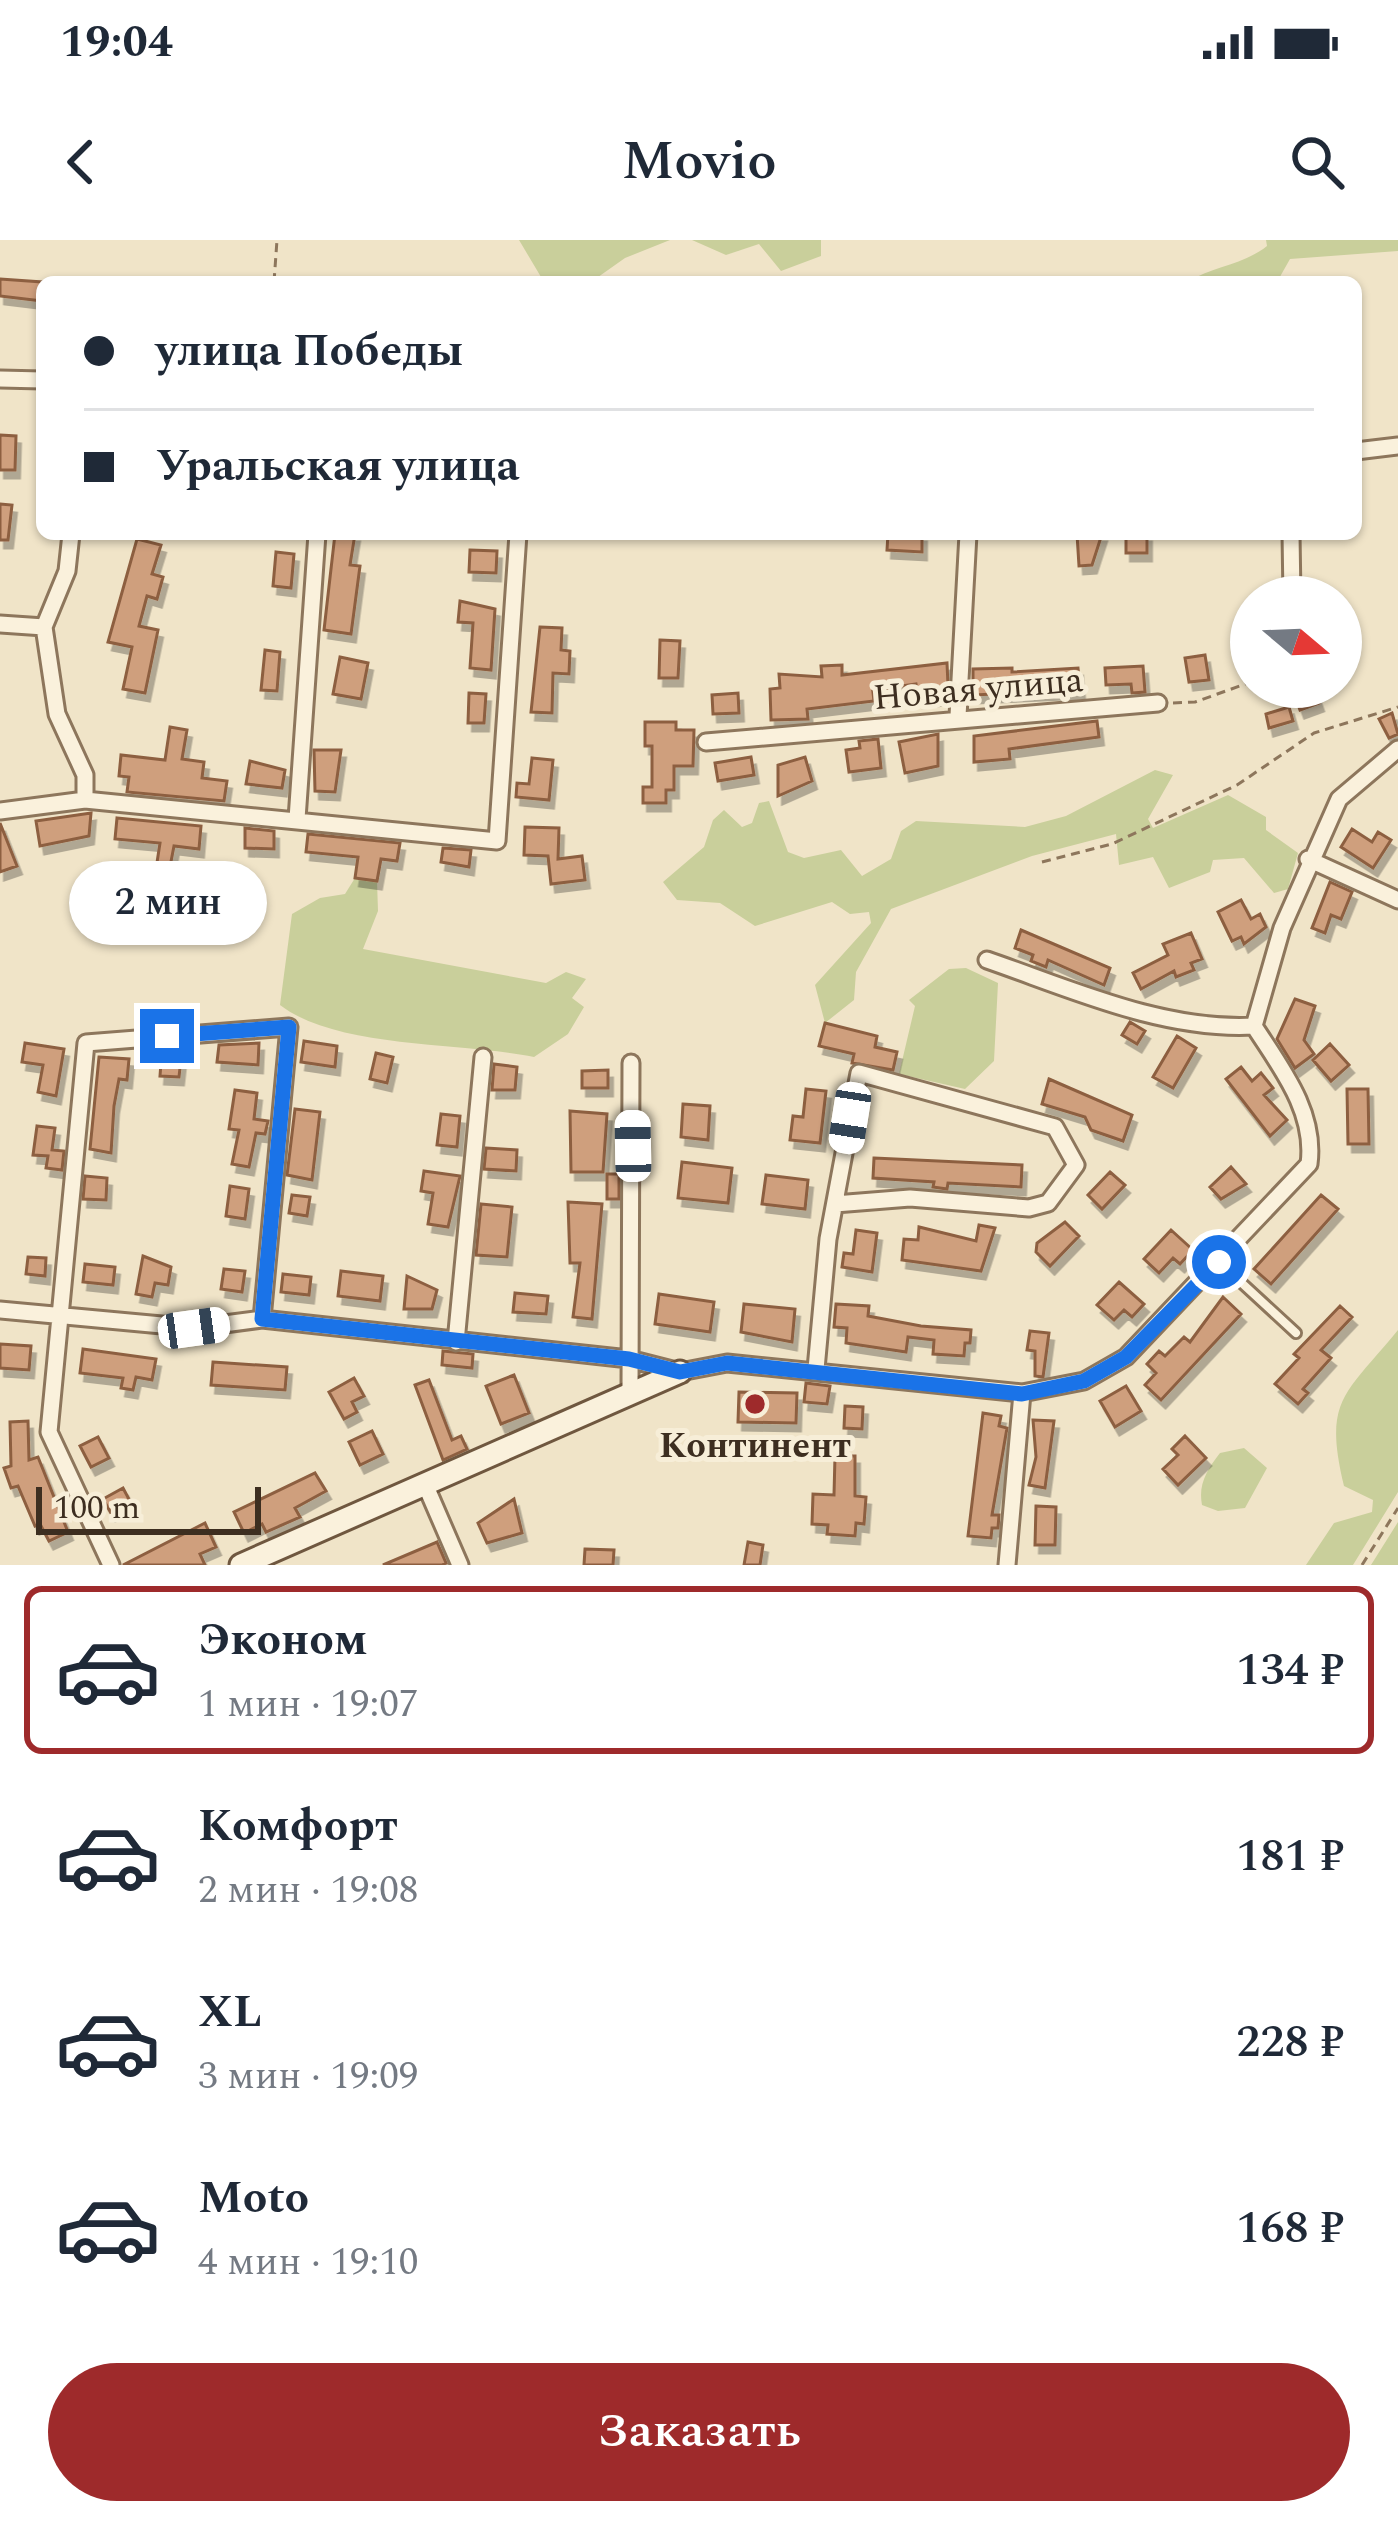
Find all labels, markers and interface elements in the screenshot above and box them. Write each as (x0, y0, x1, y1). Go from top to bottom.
text: 19:04 (60, 8, 173, 77)
text: Movio (621, 121, 777, 203)
icon: back (48, 129, 114, 195)
icon: search (1284, 129, 1350, 195)
text: улица Победы (156, 317, 463, 386)
text: Уральская улица (156, 432, 520, 501)
north arrow (1230, 576, 1362, 708)
map controls (1230, 576, 1362, 708)
street label: Новая улица (871, 653, 1086, 726)
callout: 2 мин (68, 862, 266, 946)
text: 2 мин (114, 873, 222, 932)
route end (140, 1009, 194, 1063)
car (827, 1080, 873, 1156)
car (614, 1110, 652, 1182)
route start (1192, 1235, 1246, 1289)
car (156, 1305, 232, 1351)
marker: Континент (742, 1391, 768, 1417)
place label: Континент (659, 1419, 851, 1474)
scale bar (36, 1481, 261, 1534)
text: 100 m (54, 1483, 140, 1533)
text: Эконом (198, 1606, 367, 1675)
icon: car (54, 1616, 162, 1724)
text: 134 ₽ (1236, 1636, 1344, 1705)
text: 1 мин · 19:07 (198, 1675, 418, 1734)
text: Комфорт (198, 1792, 398, 1861)
icon: car (54, 1802, 162, 1910)
text: 181 ₽ (1236, 1822, 1344, 1891)
text: 2 мин · 19:08 (198, 1861, 418, 1920)
text: XL (198, 1978, 262, 2047)
icon: car (54, 1988, 162, 2096)
text: 228 ₽ (1236, 2008, 1344, 2077)
text: 3 мин · 19:09 (198, 2047, 418, 2106)
text: Moto (198, 2164, 309, 2233)
icon: car (54, 2174, 162, 2282)
text: 168 ₽ (1236, 2194, 1344, 2263)
text: 4 мин · 19:10 (198, 2233, 418, 2292)
button: Заказать (48, 2363, 1350, 2501)

